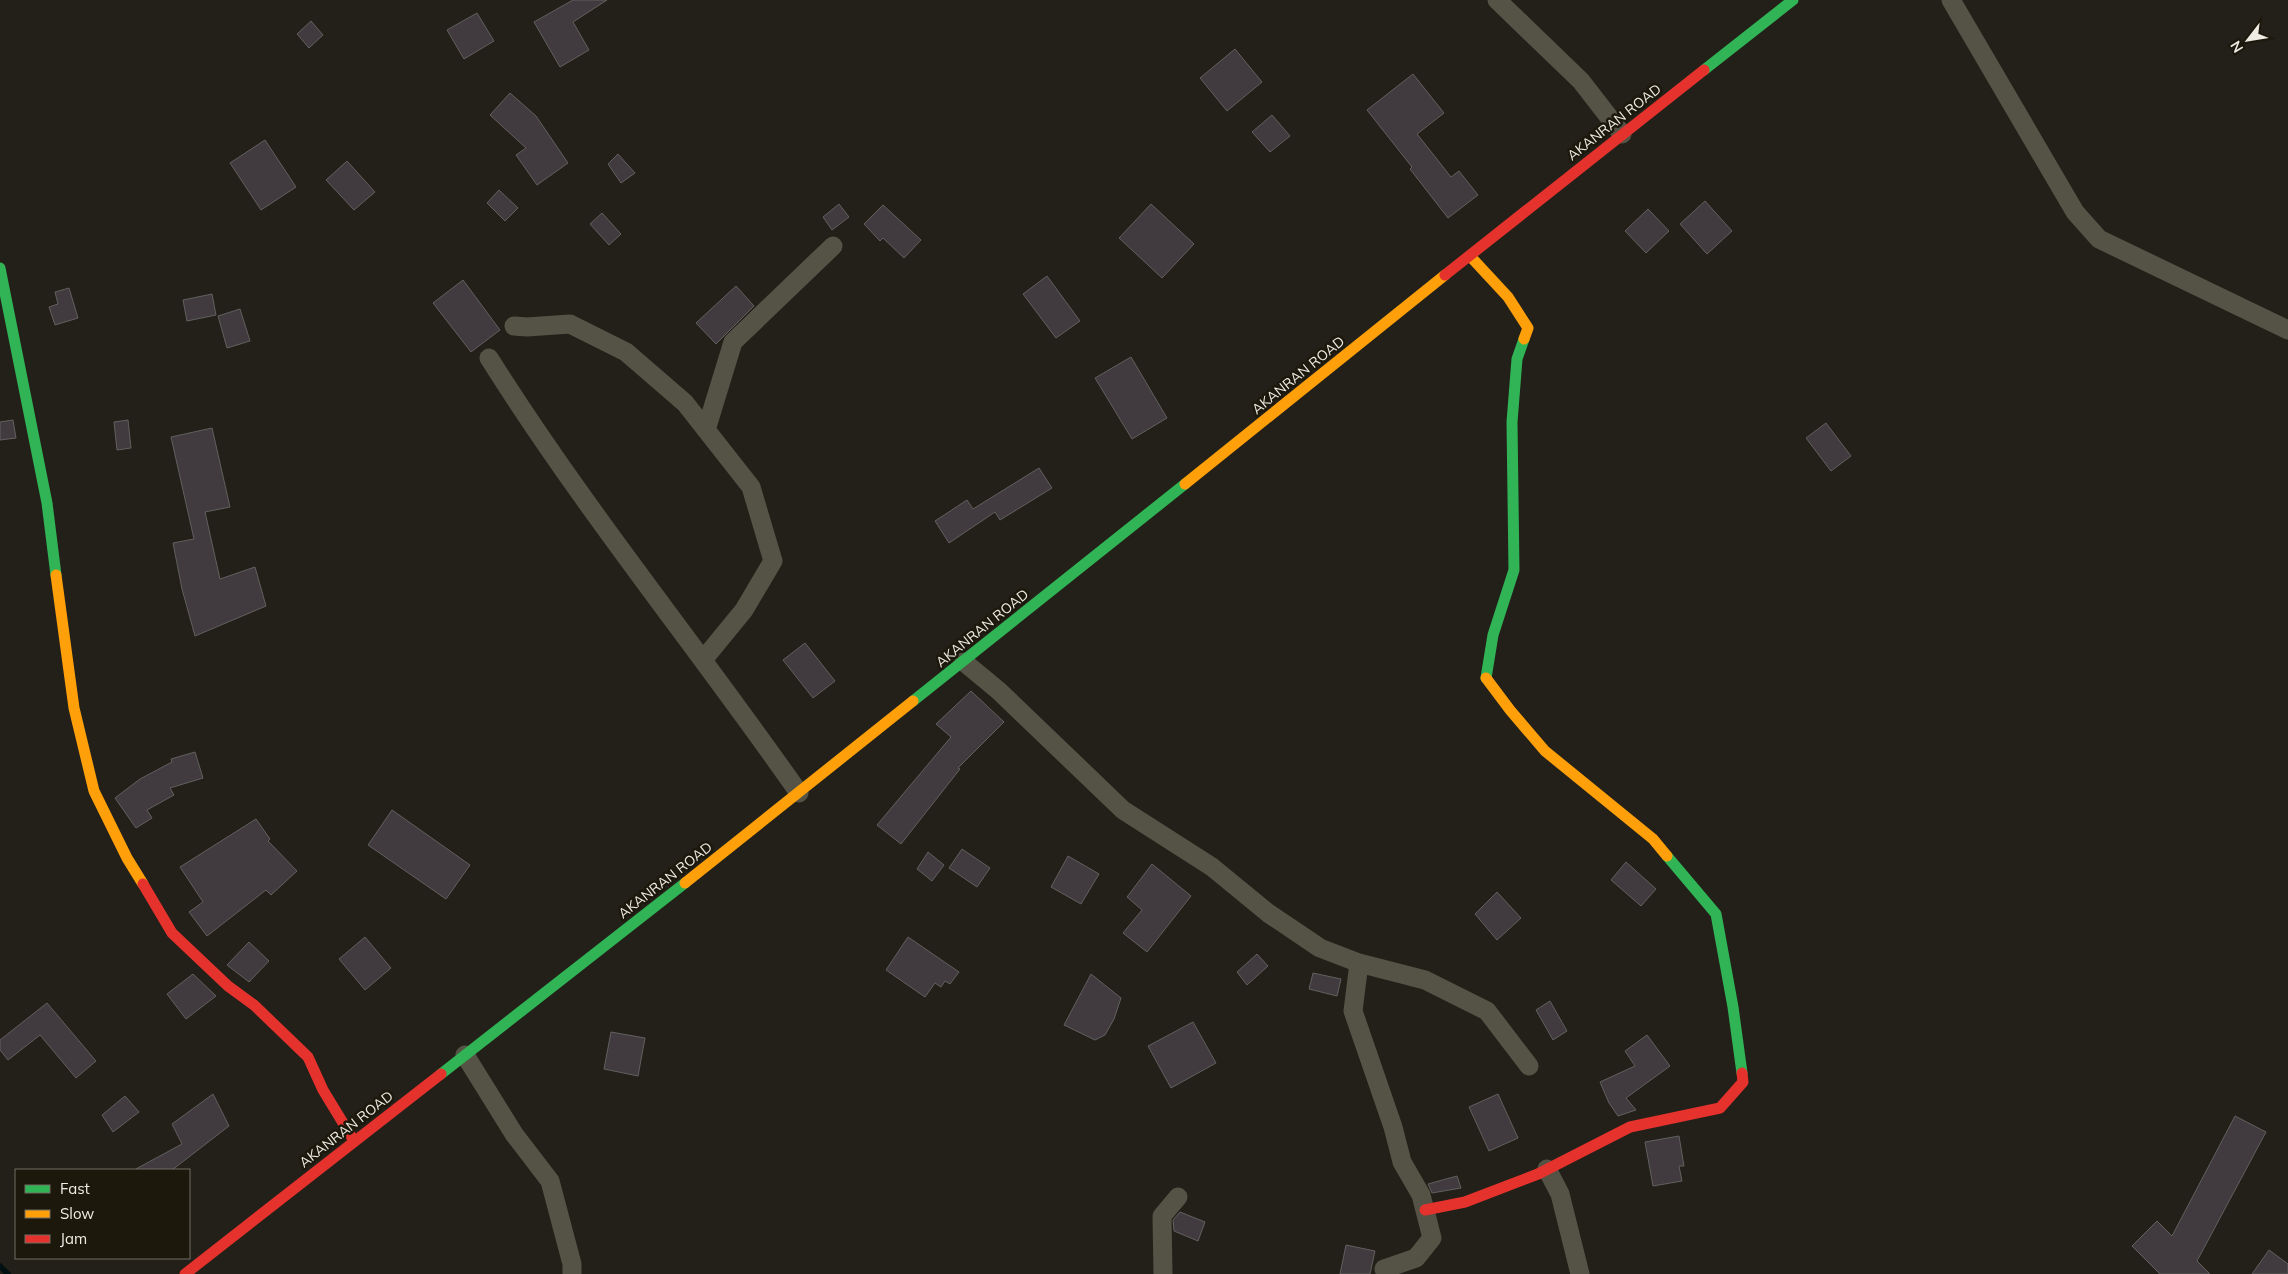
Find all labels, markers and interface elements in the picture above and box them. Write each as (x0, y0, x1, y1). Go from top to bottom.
north arrow (2223, 15, 2273, 65)
text: N (2226, 38, 2247, 56)
street label: AKANRAN ROAD (1563, 80, 1665, 164)
street label: AKANRAN ROAD (1248, 332, 1348, 418)
street label: AKANRAN ROAD (932, 585, 1032, 671)
street label: AKANRAN ROAD (614, 838, 716, 922)
street label: AKANRAN ROAD (295, 1087, 397, 1171)
legend (15, 1169, 190, 1259)
text: Fast (60, 1179, 90, 1198)
text: Slow (60, 1204, 94, 1223)
text: Jam (60, 1229, 87, 1248)

